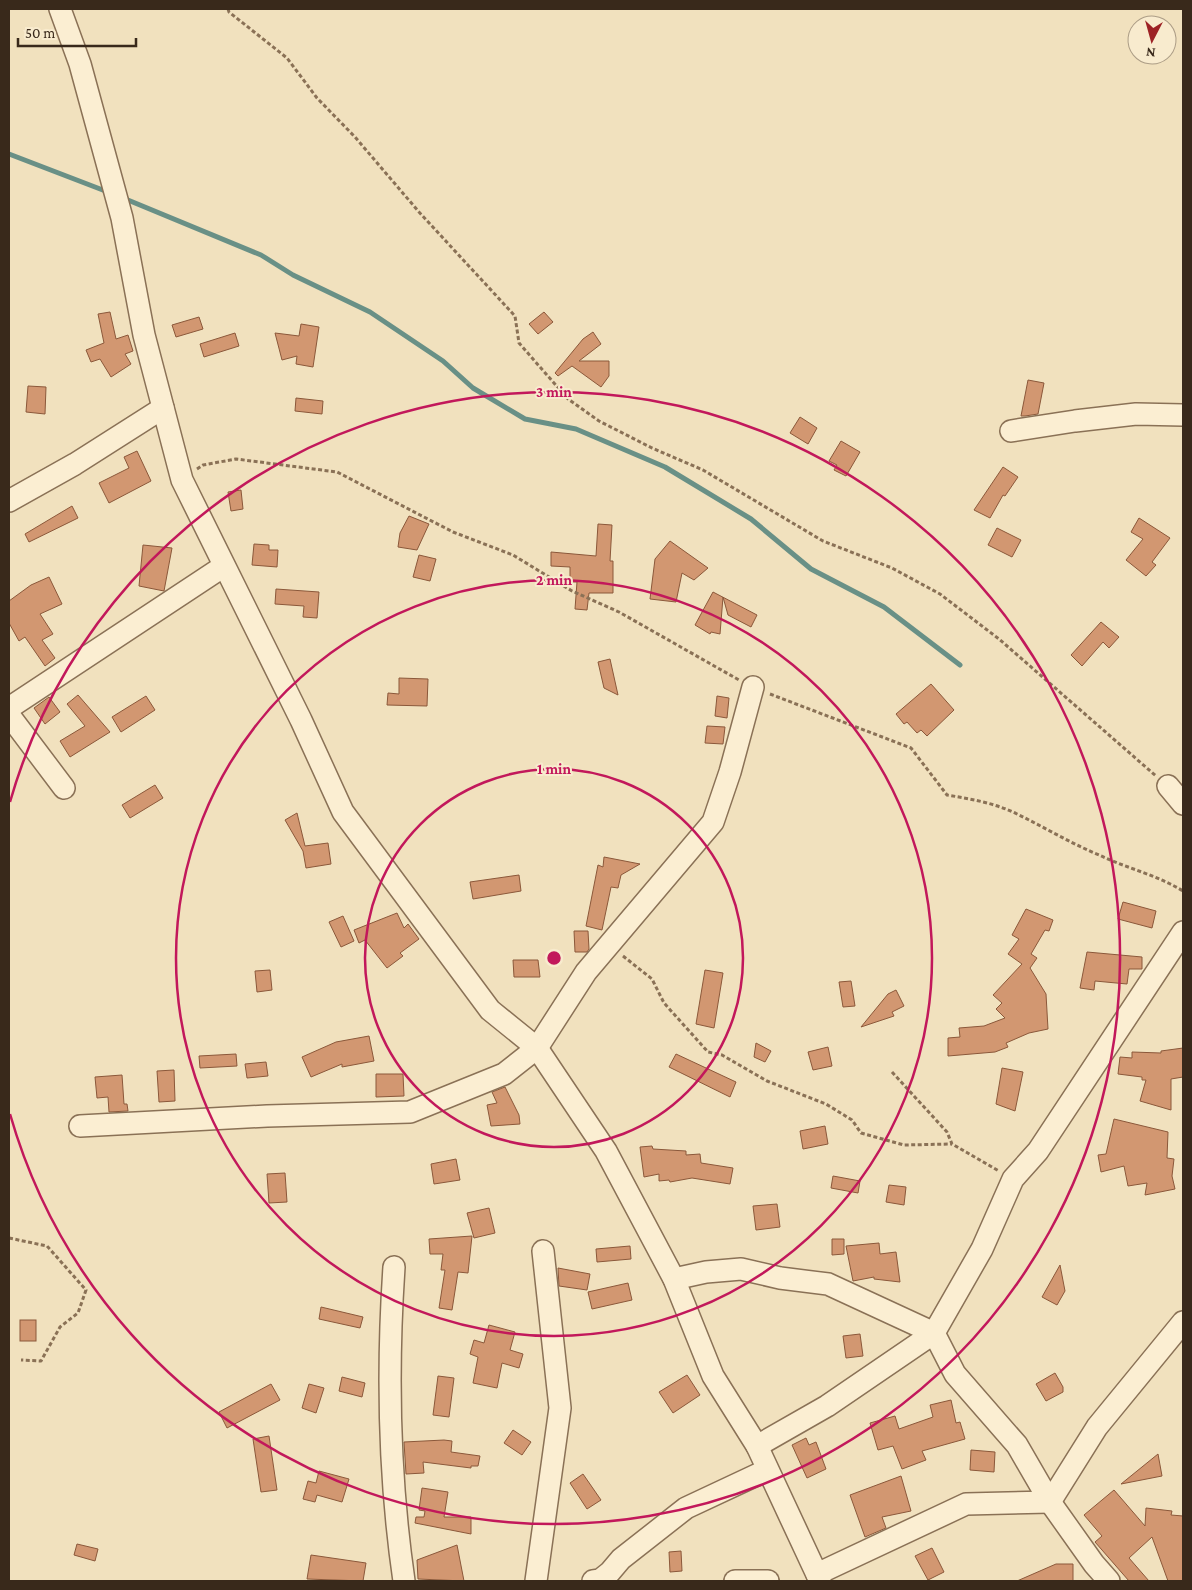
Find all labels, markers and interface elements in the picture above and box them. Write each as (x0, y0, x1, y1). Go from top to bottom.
scale bar (18, 15, 135, 47)
north arrow (1127, 15, 1177, 65)
text: 50 m (25, 25, 55, 41)
text: N (1145, 44, 1156, 61)
text: 3 min (536, 384, 572, 400)
text: 2 min (536, 572, 572, 588)
text: 1 min (537, 761, 571, 777)
centre of rings (545, 949, 563, 967)

